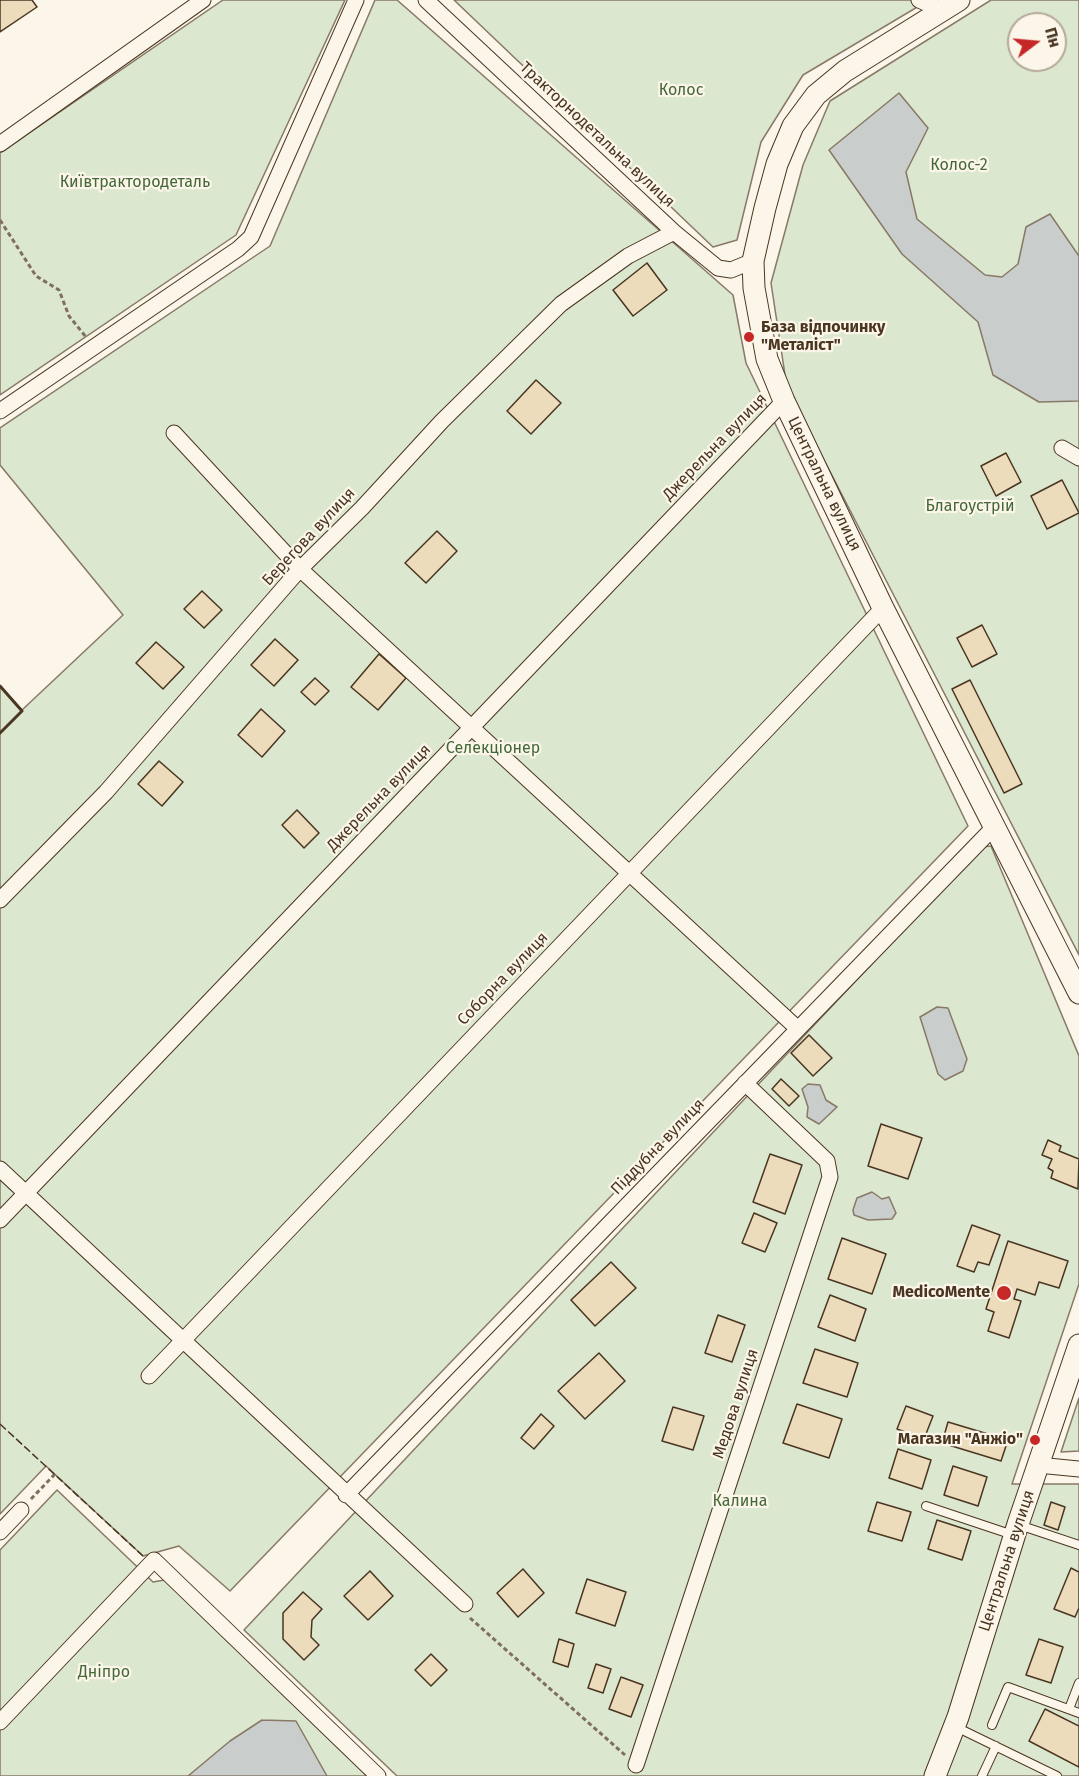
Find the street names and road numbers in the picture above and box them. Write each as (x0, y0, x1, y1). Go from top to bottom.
street label: Тракторнодетальна вулиця (516, 58, 678, 212)
street label: Джерельна вулиця (659, 390, 771, 504)
street label: Центральна вулиця (783, 414, 865, 554)
street label: Берегова вулиця (259, 484, 359, 590)
street label: Джерельна вулиця (323, 741, 435, 855)
street label: Соборна вулиця (454, 928, 552, 1030)
street label: Піддубна вулиця (607, 1095, 709, 1199)
street label: Медова вулиця (709, 1347, 763, 1461)
street label: Центральна вулиця (975, 1488, 1039, 1634)

